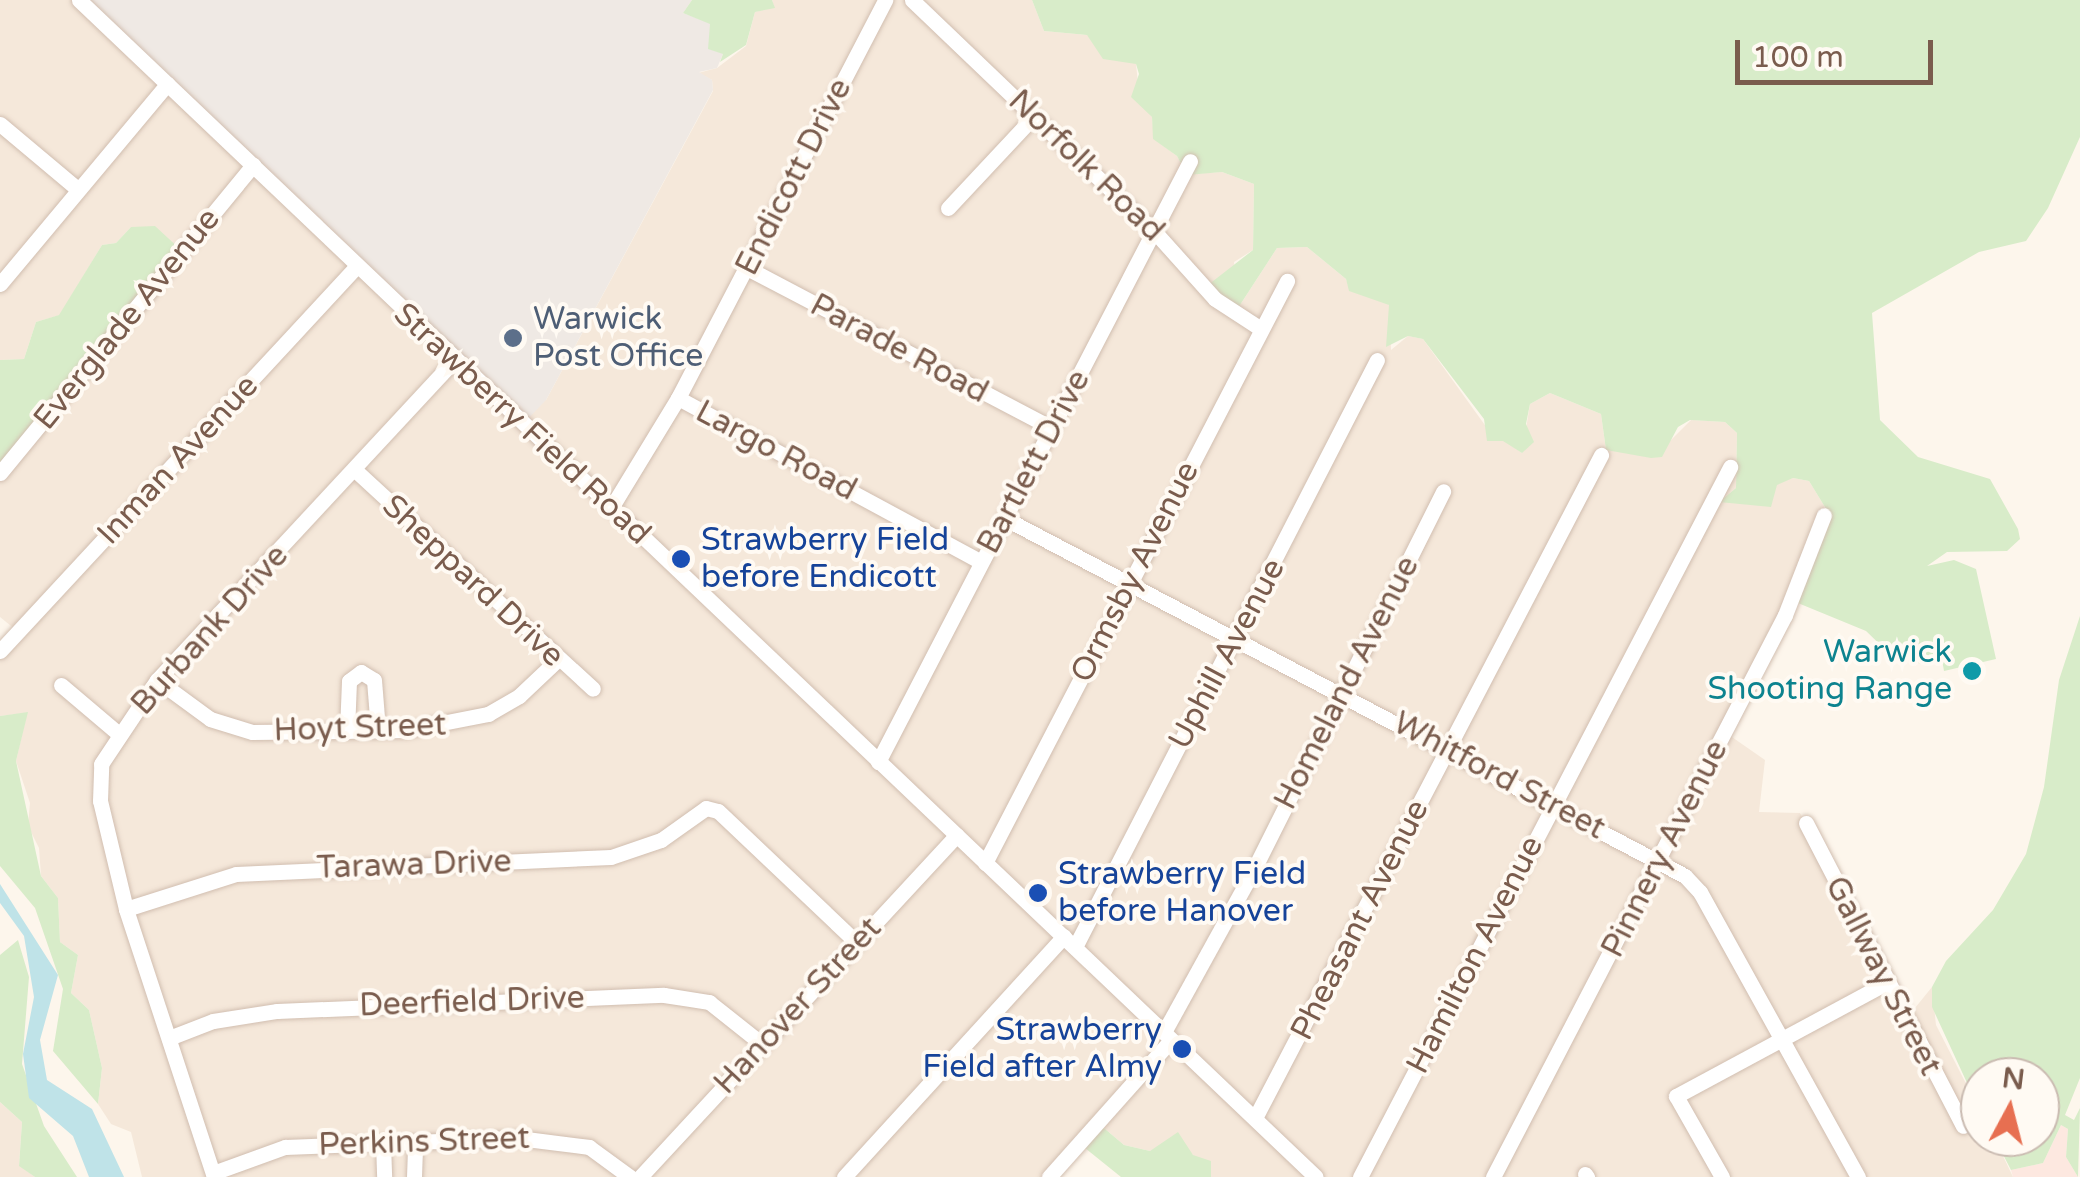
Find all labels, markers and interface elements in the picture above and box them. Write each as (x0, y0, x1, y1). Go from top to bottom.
scale bar (1740, 20, 1938, 82)
text: 100 m (1752, 39, 1844, 76)
street label: Endicott Drive (728, 72, 860, 282)
street label: Norfolk Road (1000, 82, 1172, 250)
street label: Everglade Avenue (26, 201, 228, 437)
street label: Parade Road (803, 286, 995, 412)
street label: Strawberry Field Road (386, 295, 658, 553)
place label: Warwick Post Office (533, 301, 703, 376)
marker: Warwick Post Office (502, 327, 524, 349)
street label: Bartlett Drive (970, 364, 1098, 560)
street label: Inman Avenue (90, 367, 266, 553)
street label: Largo Road (689, 393, 863, 509)
street label: Ormsby Avenue (1063, 455, 1207, 689)
street label: Sheppard Drive (374, 487, 572, 675)
place label: Strawberry Field before Endicott (701, 522, 949, 597)
street label: Burbank Drive (123, 537, 297, 723)
marker: Strawberry Field before Endicott (670, 548, 692, 570)
street label: Homeland Avenue (1267, 550, 1427, 816)
street label: Uphill Avenue (1161, 552, 1293, 756)
place label: Warwick Shooting Range (1708, 634, 1952, 709)
marker: Warwick Shooting Range (1961, 660, 1983, 682)
street label: Whitford Street (1386, 704, 1612, 848)
street label: Hoyt Street (273, 706, 447, 750)
street label: Pinnery Avenue (1594, 734, 1736, 964)
street label: Pheasant Avenue (1283, 793, 1437, 1047)
street label: Hamilton Avenue (1399, 830, 1551, 1080)
street label: Tarawa Drive (316, 842, 512, 888)
place label: Strawberry Field before Hanover (1058, 856, 1306, 931)
street label: Gallway Street (1816, 870, 1950, 1082)
marker: Strawberry Field before Hanover (1027, 882, 1049, 904)
street label: Hanover Street (706, 910, 890, 1102)
street label: Deerfield Drive (359, 979, 585, 1025)
place label: Strawberry Field after Almy (922, 1012, 1162, 1087)
marker: Strawberry Field after Almy (1171, 1038, 1193, 1060)
north arrow (1960, 1057, 2060, 1157)
text: N (2000, 1061, 2027, 1097)
street label: Perkins Street (318, 1119, 530, 1165)

